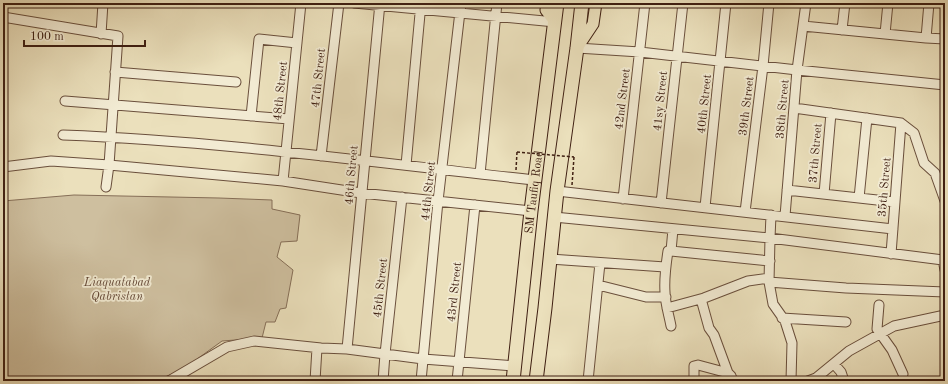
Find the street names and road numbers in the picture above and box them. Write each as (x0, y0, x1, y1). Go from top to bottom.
street label: 47th Street (310, 48, 328, 108)
street label: 48th Street (272, 61, 290, 121)
street label: 42nd Street (613, 68, 633, 131)
street label: 41sy Street (652, 70, 670, 132)
street label: 40th Street (696, 74, 714, 134)
street label: 39th Street (737, 76, 757, 137)
street label: 38th Street (774, 79, 792, 139)
street label: 37th Street (807, 123, 825, 183)
street label: 46th Street (343, 145, 361, 205)
street label: SM Taufiq Road (524, 150, 546, 234)
street label: 35th Street (875, 157, 894, 217)
street label: 44th Street (420, 161, 438, 221)
street label: 45th Street (371, 258, 390, 318)
street label: 43rd Street (446, 262, 464, 323)

